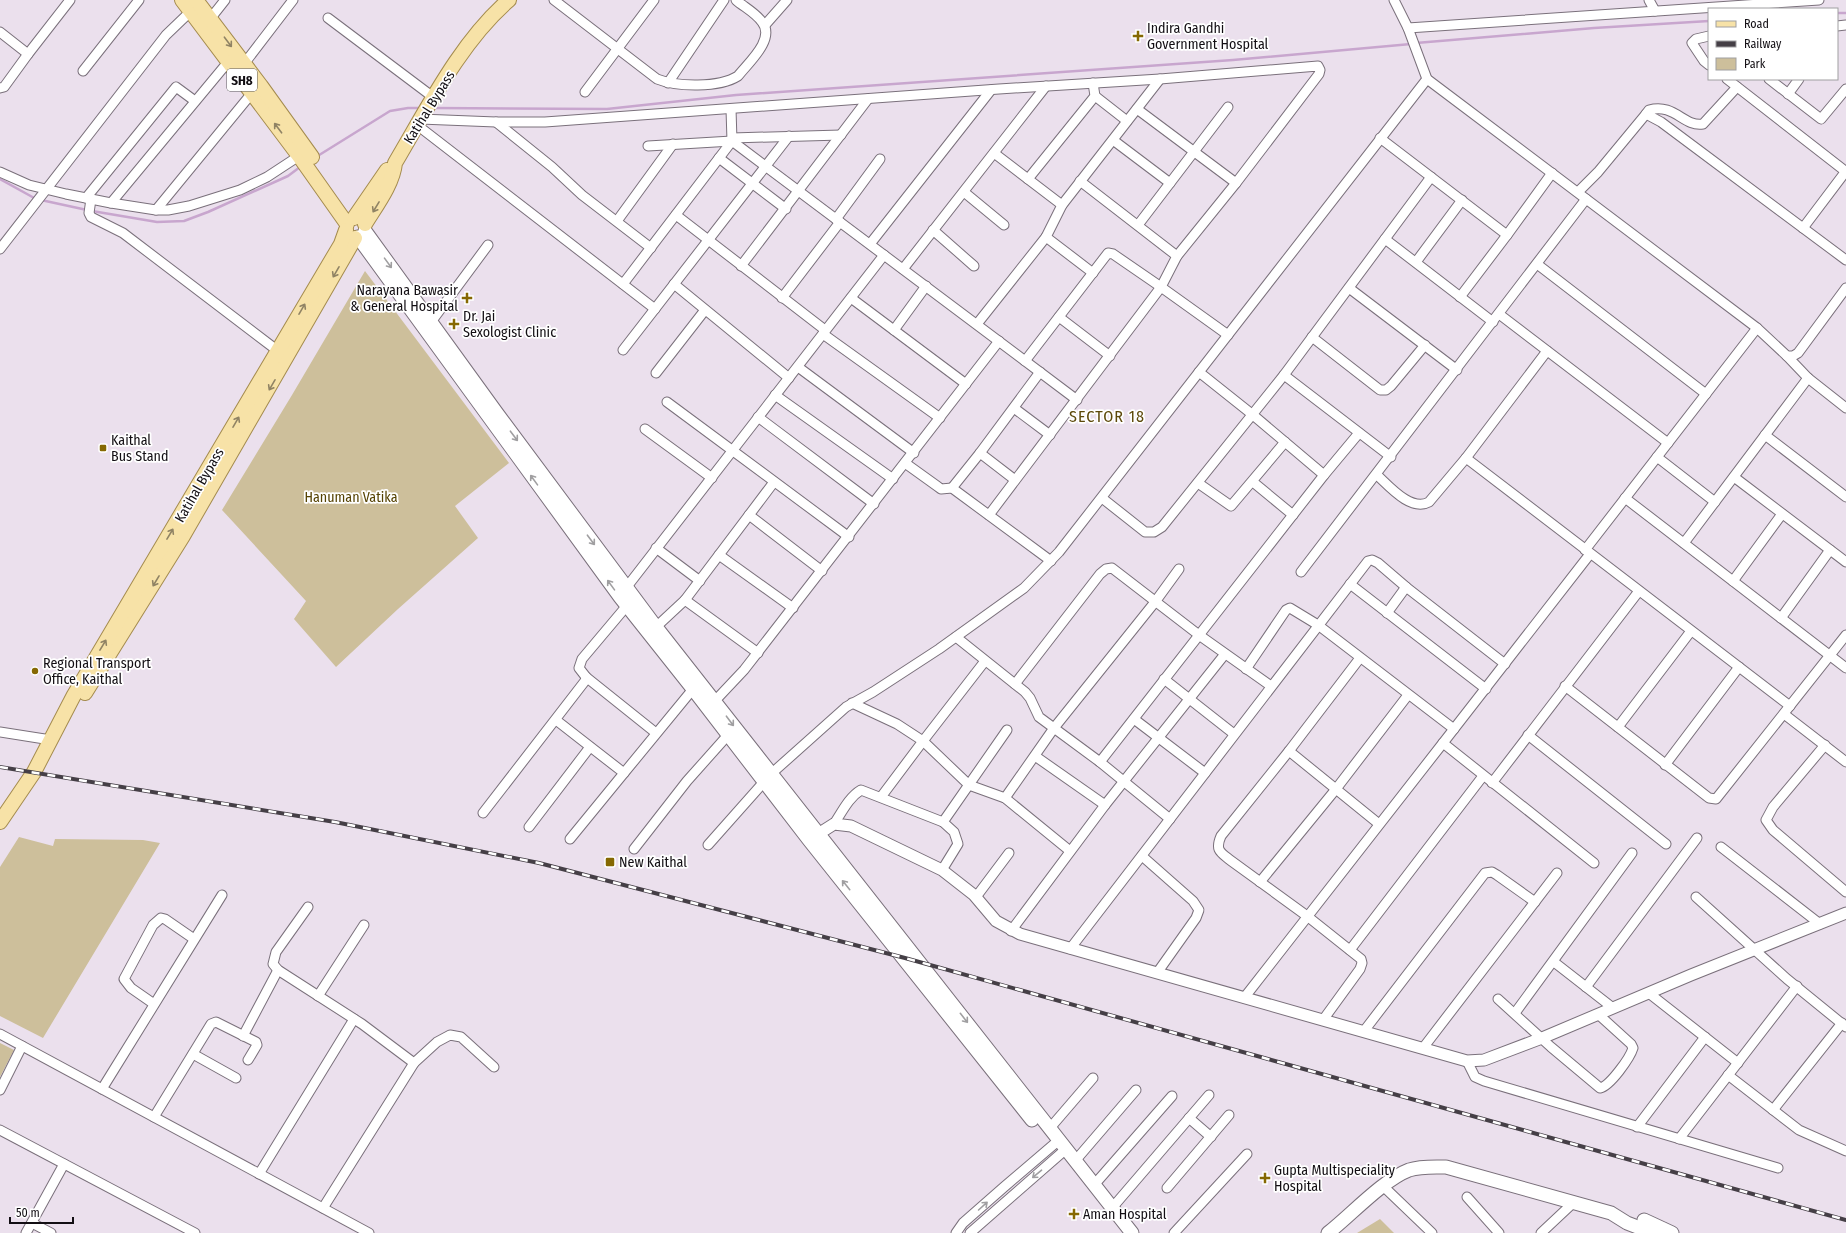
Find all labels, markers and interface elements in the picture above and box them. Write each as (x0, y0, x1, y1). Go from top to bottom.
legend (1708, 8, 1838, 80)
text: Road (1744, 17, 1769, 31)
place label: Indira Gandhi Government Hospital (1147, 20, 1269, 53)
marker: Indira Gandhi Government Hospital (1132, 30, 1144, 42)
one-way arrow (223, 37, 232, 48)
text: Railway (1744, 37, 1782, 51)
text: Park (1744, 57, 1766, 71)
street label: Katihal Bypass (400, 67, 459, 147)
road number: SH8 (227, 69, 257, 91)
one-way arrow (274, 123, 283, 134)
one-way arrow (371, 201, 379, 213)
one-way arrow (384, 257, 393, 268)
one-way arrow (332, 266, 340, 278)
place label: Narayana Bawasir & General Hospital (350, 282, 458, 315)
marker: Narayana Bawasir & General Hospital (461, 292, 473, 304)
one-way arrow (299, 303, 307, 315)
place label: Dr. Jai Sexologist Clinic (463, 308, 556, 341)
marker: Dr. Jai Sexologist Clinic (448, 318, 460, 330)
one-way arrow (267, 379, 275, 391)
district label: SECTOR 18 (1069, 407, 1145, 426)
one-way arrow (233, 416, 241, 428)
one-way arrow (510, 430, 518, 441)
place label: Kaithal Bus Stand (111, 432, 168, 465)
marker: Kaithal Bus Stand (98, 443, 108, 453)
street label: Katihal Bypass (171, 445, 228, 526)
one-way arrow (530, 474, 538, 485)
park label: Hanuman Vatika (304, 489, 398, 506)
one-way arrow (167, 528, 175, 540)
one-way arrow (587, 535, 595, 546)
one-way arrow (151, 575, 159, 587)
one-way arrow (606, 579, 615, 590)
one-way arrow (100, 639, 108, 651)
place label: Regional Transport Office, Kaithal (43, 655, 151, 688)
marker: Regional Transport Office, Kaithal (30, 666, 40, 676)
one-way arrow (726, 715, 735, 726)
place label: New Kaithal (619, 854, 687, 871)
marker: New Kaithal (604, 856, 616, 868)
one-way arrow (842, 880, 850, 891)
one-way arrow (960, 1013, 968, 1024)
place label: Gupta Multispeciality Hospital (1274, 1162, 1396, 1195)
one-way arrow (1031, 1170, 1042, 1179)
marker: Gupta Multispeciality Hospital (1259, 1172, 1271, 1184)
scale bar (10, 1199, 73, 1225)
one-way arrow (978, 1201, 988, 1210)
text: 50 m (16, 1206, 40, 1220)
place label: Aman Hospital (1083, 1206, 1167, 1223)
marker: Aman Hospital (1068, 1208, 1080, 1220)

